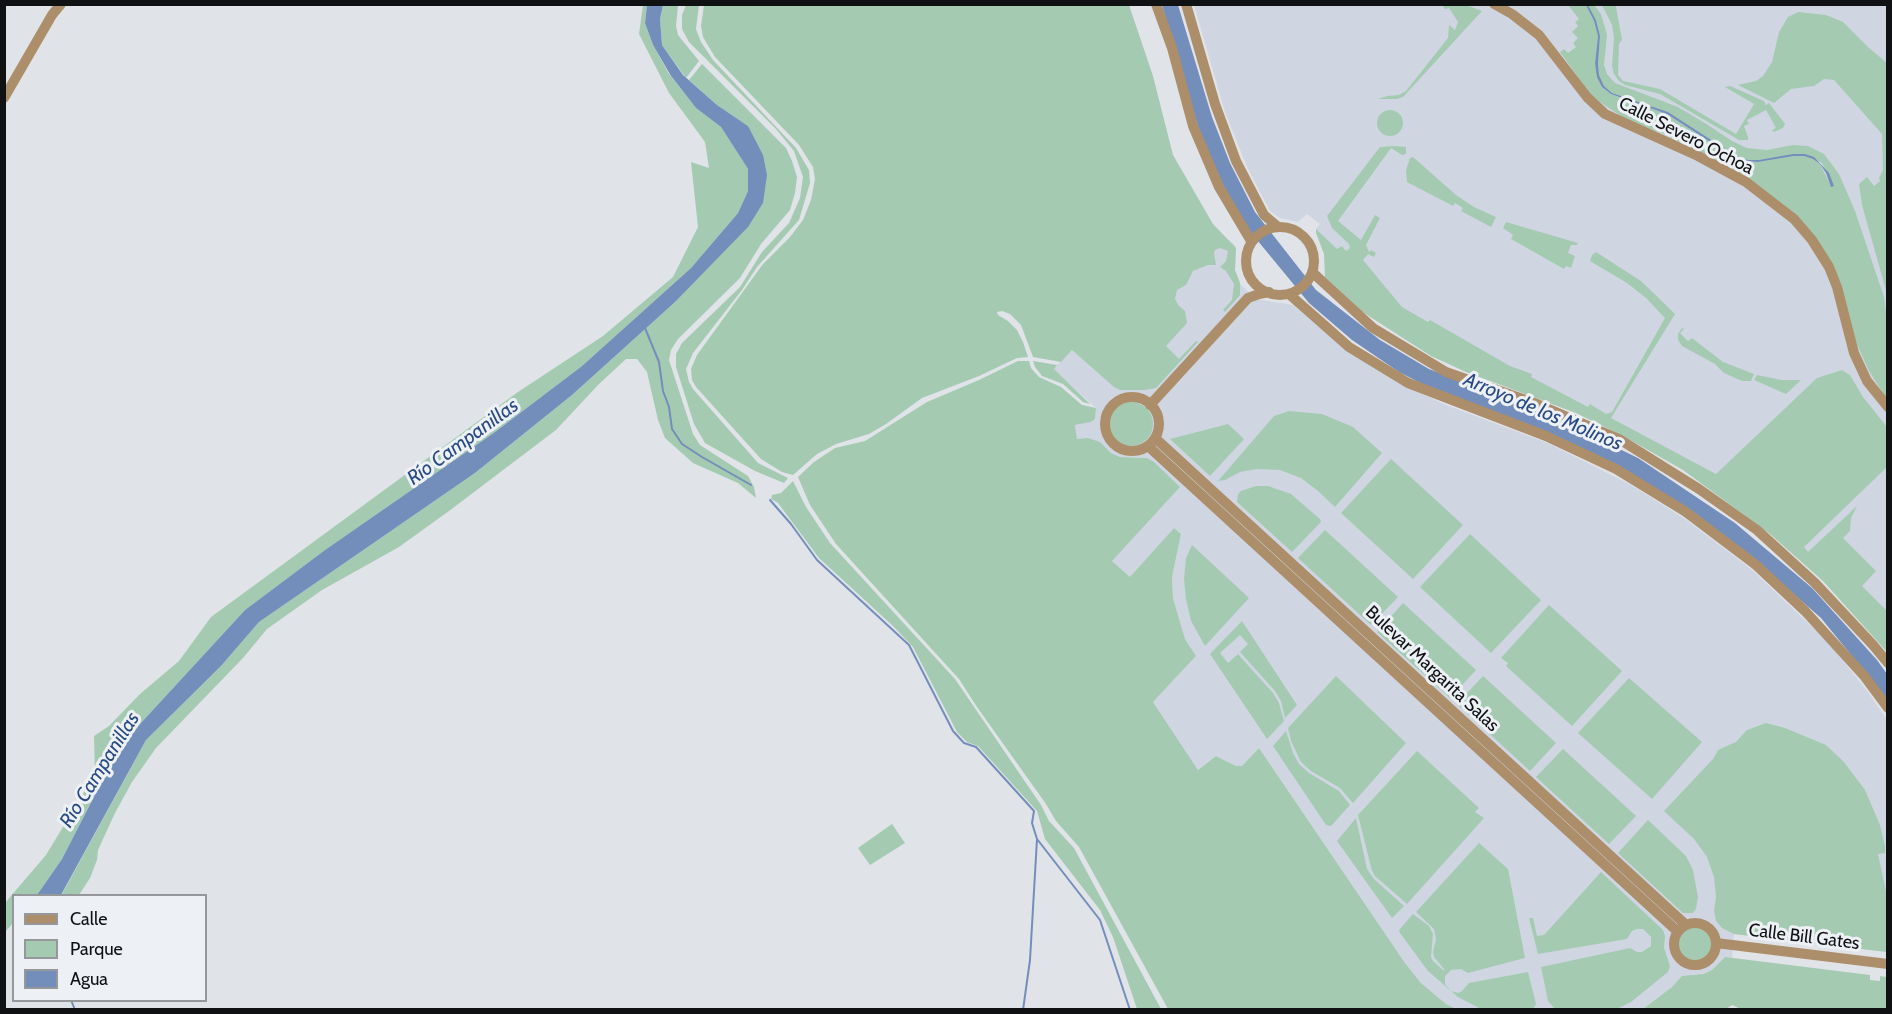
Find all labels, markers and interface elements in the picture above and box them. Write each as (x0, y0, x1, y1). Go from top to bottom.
street label: Calle Severo Ochoa (1615, 93, 1757, 179)
water label: Arroyo de los Molinos (1460, 368, 1626, 456)
water label: Río Campanillas (403, 394, 523, 490)
street label: Bulevar Margarita Salas (1361, 602, 1503, 736)
water label: Río Campanillas (55, 708, 145, 832)
legend (12, 894, 207, 1002)
text: Calle (70, 908, 107, 930)
street label: Calle Bill Gates (1747, 919, 1861, 955)
text: Parque (70, 938, 123, 960)
text: Agua (70, 968, 108, 990)

